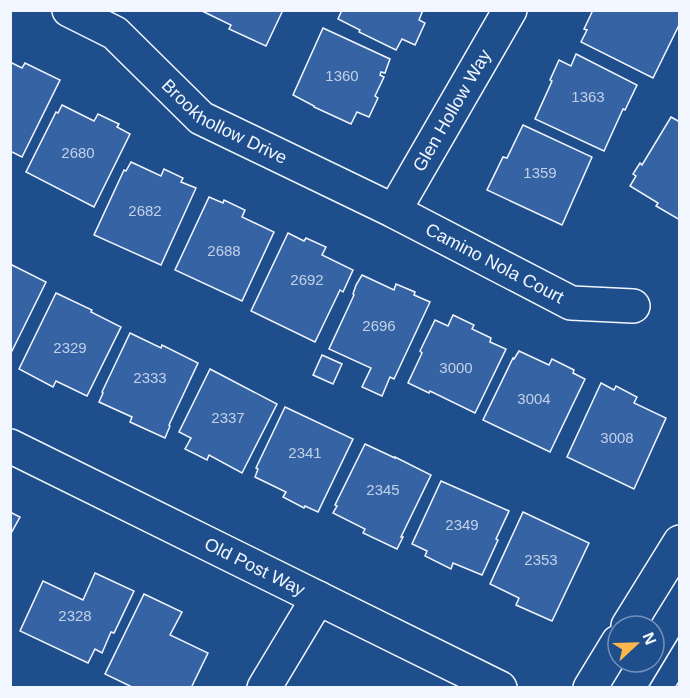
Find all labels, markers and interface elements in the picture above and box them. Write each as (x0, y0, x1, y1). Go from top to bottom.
street label: Glen Hollow Way (409, 46, 495, 175)
house number: 1360 (325, 67, 359, 84)
street label: Brookhollow Drive (158, 75, 290, 168)
house number: 1363 (571, 88, 605, 105)
house number: 2680 (61, 144, 95, 161)
house number: 1359 (523, 164, 557, 181)
house number: 2682 (128, 202, 162, 219)
street label: Camino Nola Court (422, 219, 567, 307)
house number: 2688 (207, 242, 241, 259)
house number: 2692 (290, 271, 324, 288)
house number: 2696 (362, 317, 396, 334)
house number: 2329 (53, 339, 87, 356)
house number: 3000 (439, 359, 473, 376)
house number: 2333 (133, 369, 167, 386)
house number: 3004 (517, 390, 551, 407)
house number: 2337 (211, 409, 245, 426)
house number: 3008 (600, 429, 634, 446)
house number: 2341 (288, 444, 322, 461)
house number: 2345 (366, 481, 400, 498)
house number: 2349 (445, 516, 479, 533)
street label: Old Post Way (201, 534, 308, 600)
house number: 2353 (524, 551, 558, 568)
house number: 2328 (58, 607, 92, 624)
north arrow (606, 614, 666, 674)
text: N (639, 630, 659, 647)

